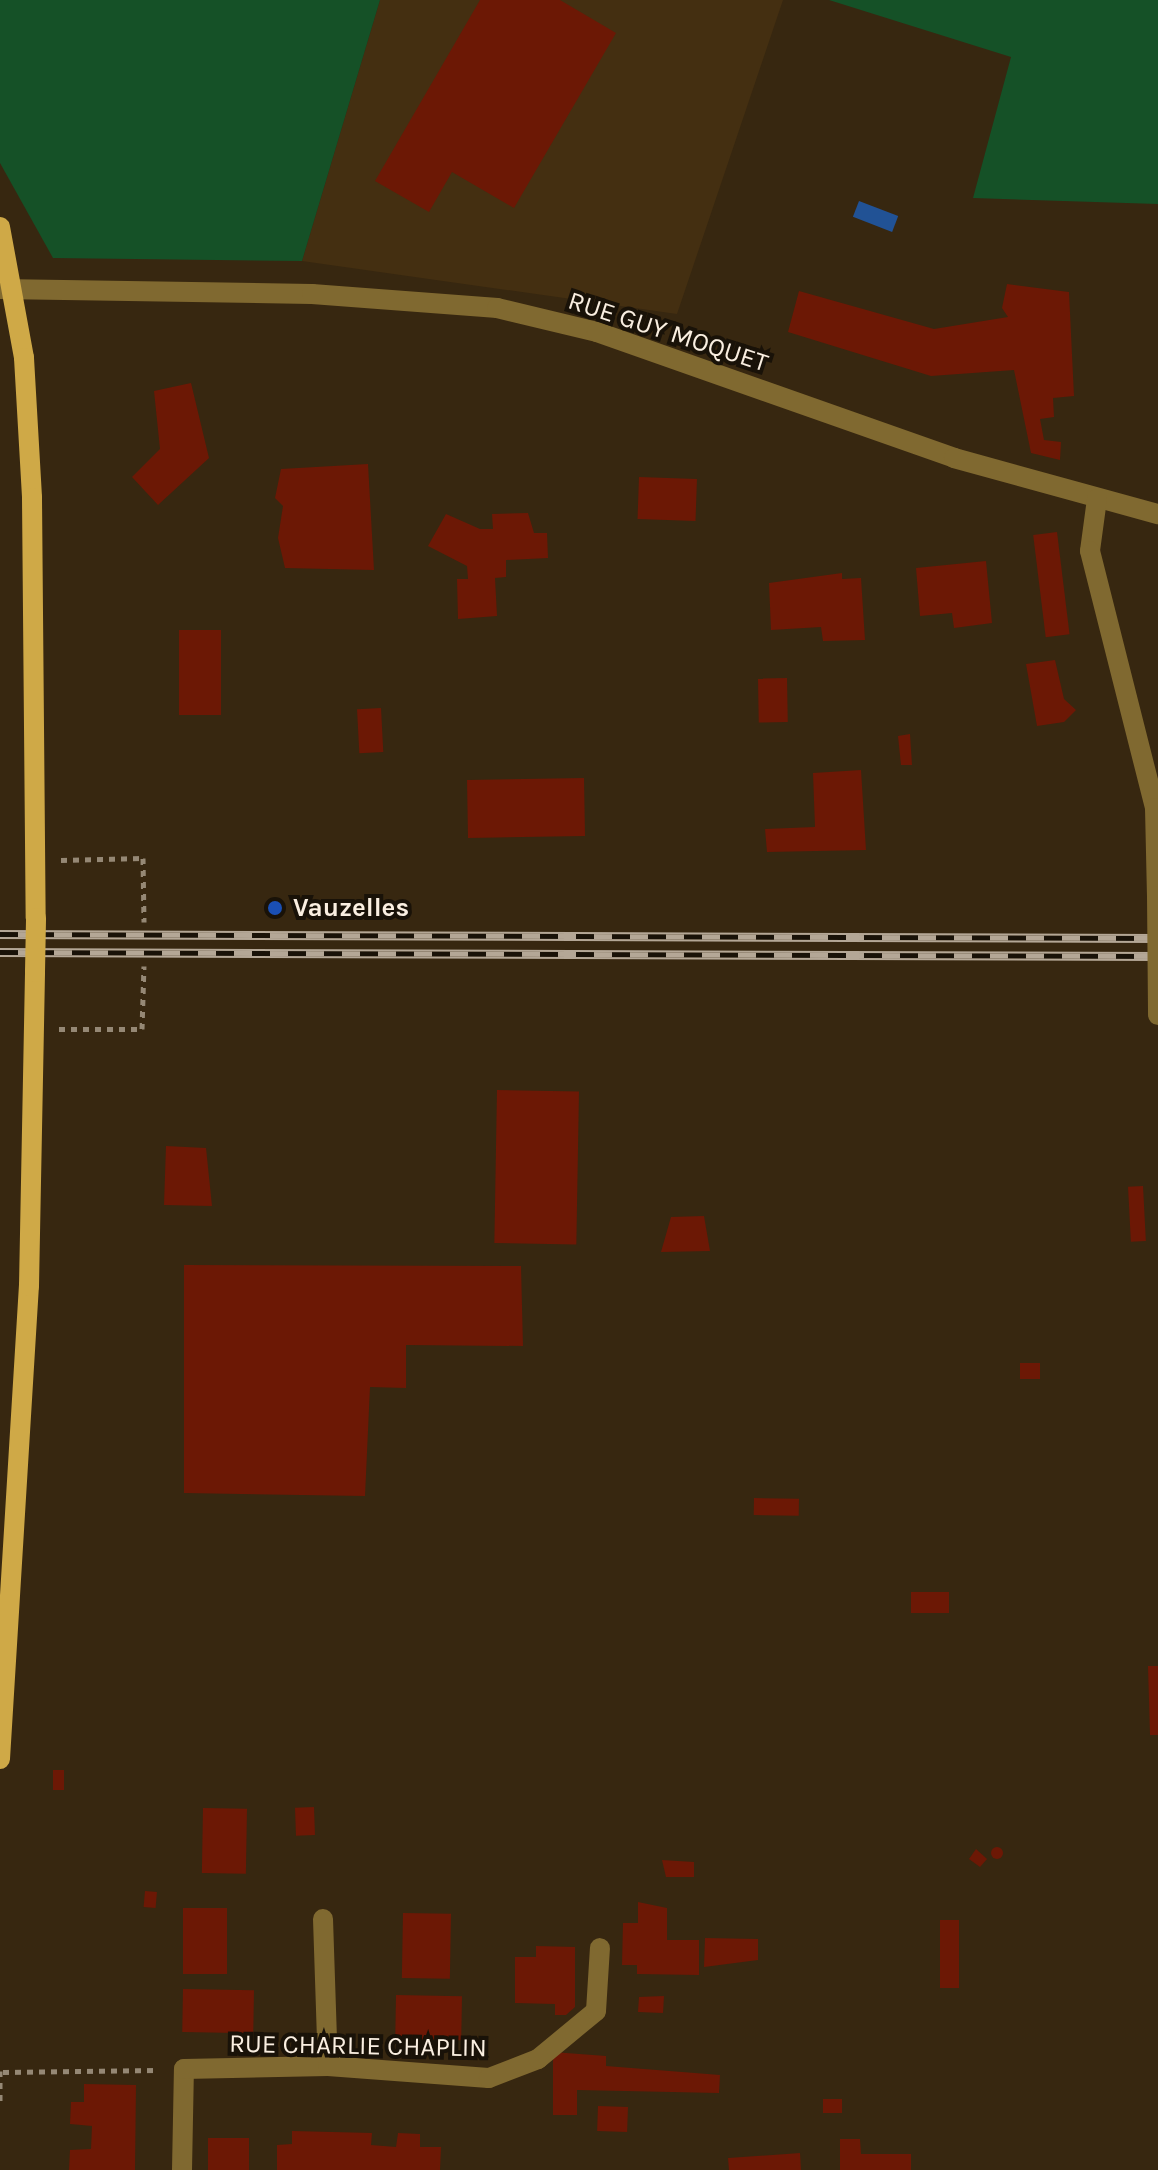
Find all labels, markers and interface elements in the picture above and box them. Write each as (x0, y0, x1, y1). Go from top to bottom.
street label: RUE GUY MOQUET (564, 285, 772, 379)
place label: Vauzelles (293, 892, 409, 924)
marker: Vauzelles (264, 897, 286, 919)
street label: RUE CHARLIE CHAPLIN (229, 2028, 487, 2064)

